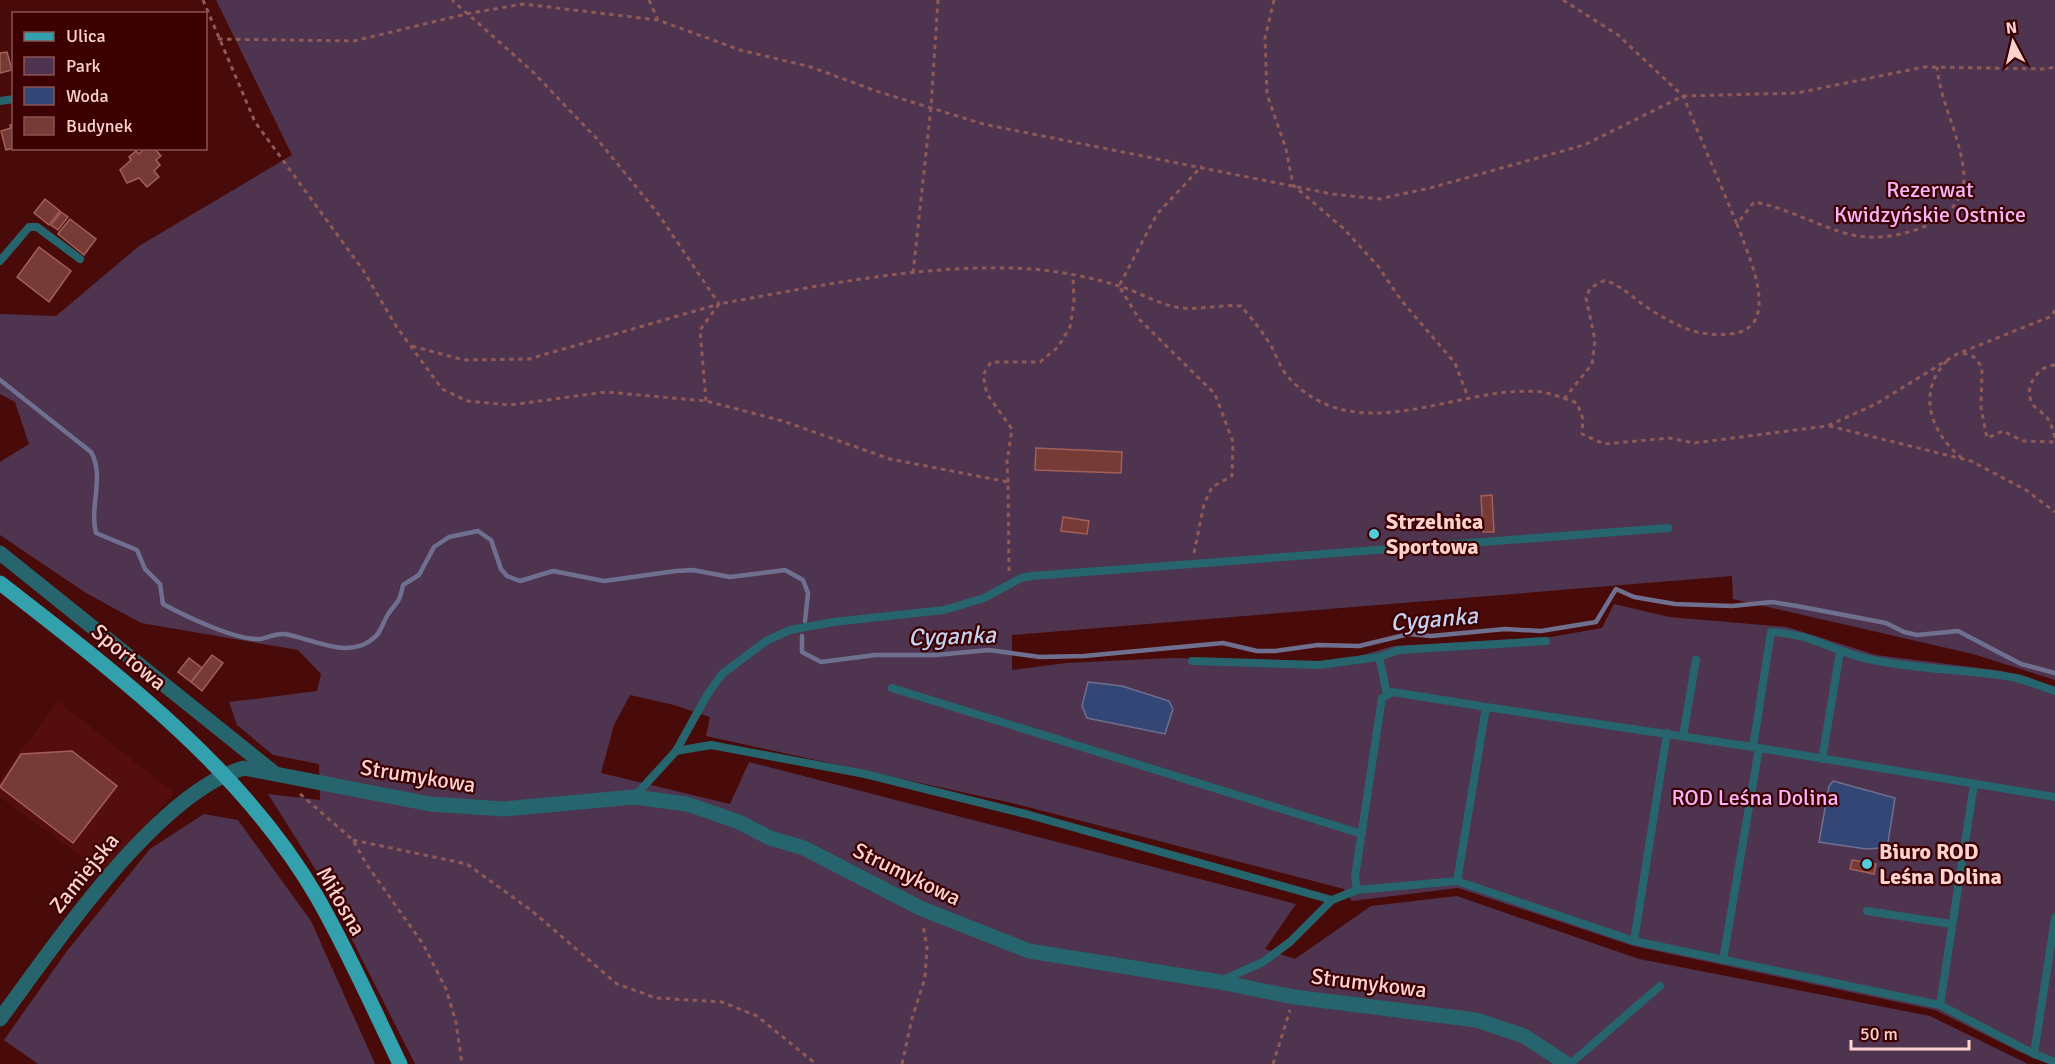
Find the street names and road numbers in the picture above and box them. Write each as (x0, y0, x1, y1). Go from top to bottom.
street label: Sportowa (86, 618, 172, 696)
street label: Strumykowa (359, 754, 477, 798)
street label: Zamiejska (43, 827, 125, 919)
street label: Strumykowa (849, 836, 965, 912)
street label: Miłosna (310, 862, 372, 940)
street label: Strumykowa (1310, 963, 1428, 1003)

